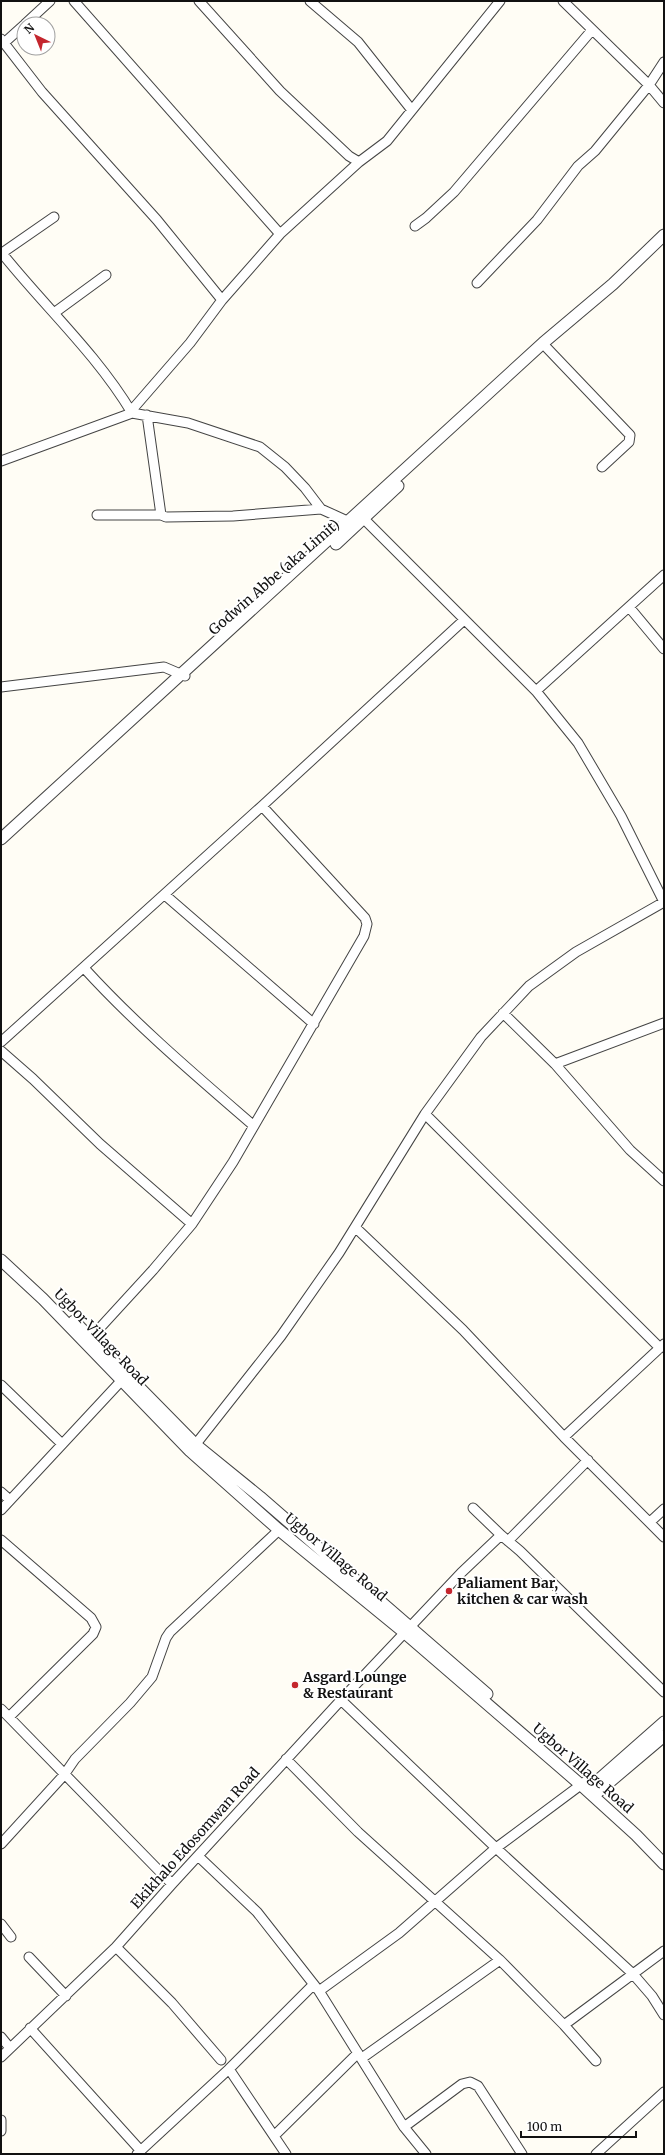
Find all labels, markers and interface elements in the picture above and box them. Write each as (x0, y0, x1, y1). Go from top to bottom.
north arrow (16, 16, 56, 56)
text: N (21, 20, 37, 37)
street label: Godwin Abbe (aka Limit) (205, 515, 343, 639)
street label: Ugbor Village Road (50, 1285, 152, 1390)
street label: Ugbor Village Road (281, 1509, 391, 1605)
place label: Paliament Bar, kitchen & car wash (457, 1574, 588, 1608)
marker: Paliament Bar, kitchen & car wash (444, 1586, 454, 1596)
place label: Asgard Lounge & Restaurant (302, 1668, 407, 1702)
marker: Asgard Lounge & Restaurant (290, 1680, 300, 1690)
street label: Ugbor Village Road (529, 1719, 638, 1817)
street label: Ekikhalo Edosomwan Road (127, 1763, 264, 1912)
scale bar (521, 2113, 636, 2139)
text: 100 m (527, 2119, 562, 2134)

